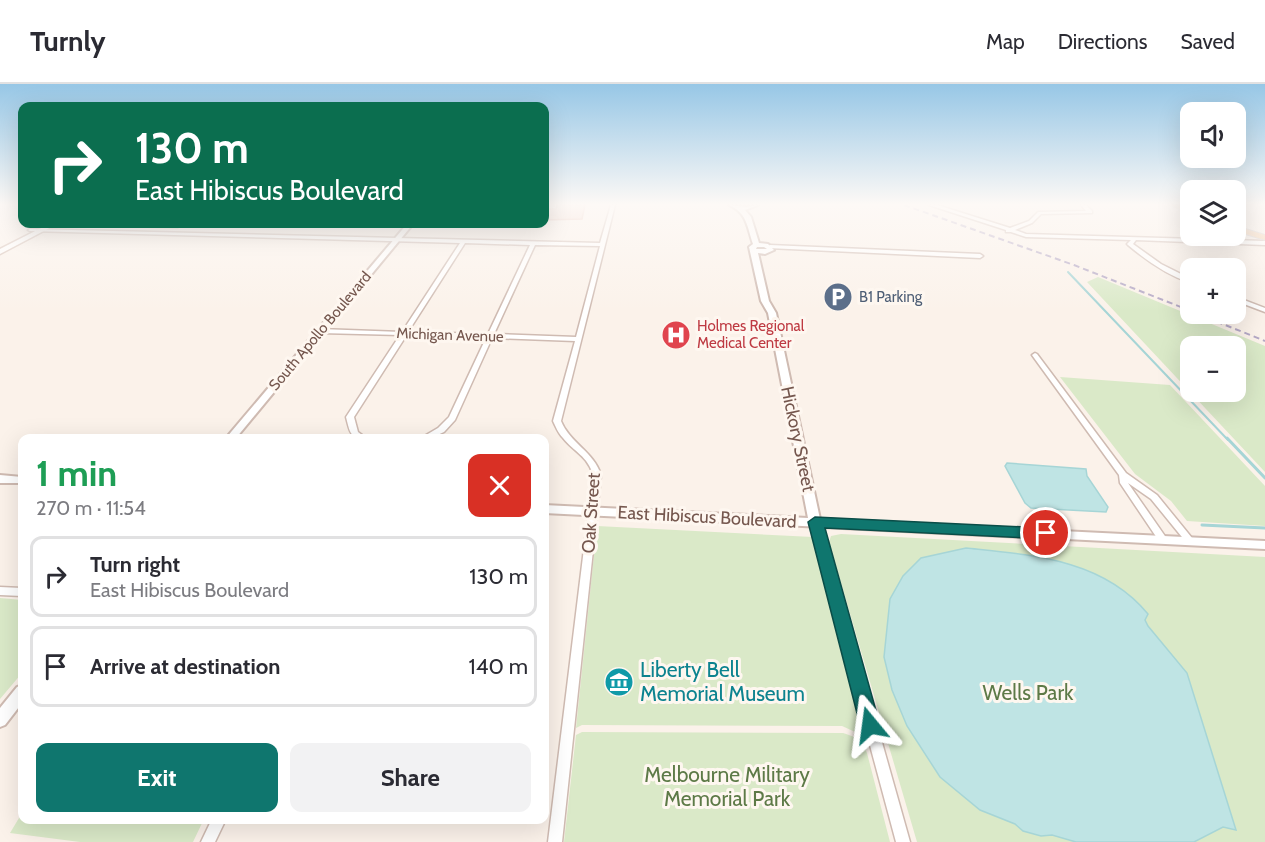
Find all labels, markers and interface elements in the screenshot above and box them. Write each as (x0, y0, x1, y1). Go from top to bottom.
text: Turnly (30, 24, 106, 58)
text: Map (986, 29, 1025, 54)
text: Directions (1058, 29, 1147, 54)
text: Saved (1180, 29, 1235, 54)
map controls (1180, 102, 1246, 402)
button: sound (1180, 102, 1246, 168)
text: 130 m (135, 122, 249, 174)
icon: right (36, 126, 114, 204)
text: East Hibiscus Boulevard (135, 174, 404, 207)
button: layers (1180, 180, 1246, 246)
button: + (1180, 258, 1246, 324)
street label: South Apollo Boulevard (265, 268, 375, 394)
parking icon: B1 Parking (822, 281, 854, 313)
place label: B1 Parking (859, 288, 923, 306)
place label: Holmes Regional Medical Center (697, 317, 805, 352)
hospital icon: Holmes Regional Medical Center (660, 319, 692, 351)
street label: Michigan Avenue (396, 324, 504, 346)
button: − (1180, 336, 1246, 402)
street label: Hickory Street (776, 384, 820, 494)
text: 1 min (36, 451, 117, 495)
button: close (468, 454, 531, 517)
street label: Oak Street (577, 472, 605, 554)
text: 270 m · 11:54 (36, 496, 146, 520)
street label: East Hibiscus Boulevard (617, 501, 797, 533)
pin (1020, 507, 1071, 558)
icon: arrive (1029, 516, 1062, 549)
text: Turn right (90, 551, 180, 578)
icon: right (39, 560, 72, 593)
text: 130 m (469, 563, 528, 590)
text: East Hibiscus Boulevard (90, 578, 289, 602)
icon: arrive (39, 650, 72, 683)
text: Arrive at destination (90, 653, 280, 680)
text: 140 m (469, 653, 528, 680)
place label: Liberty Bell Memorial Museum (640, 657, 805, 706)
museum icon: Liberty Bell Memorial Museum (603, 666, 635, 698)
park label: Wells Park (983, 680, 1074, 705)
position arrow (838, 693, 902, 757)
button: Exit (36, 743, 278, 812)
button: Share (290, 743, 531, 812)
park label: Melbourne Military Memorial Park (644, 762, 810, 811)

